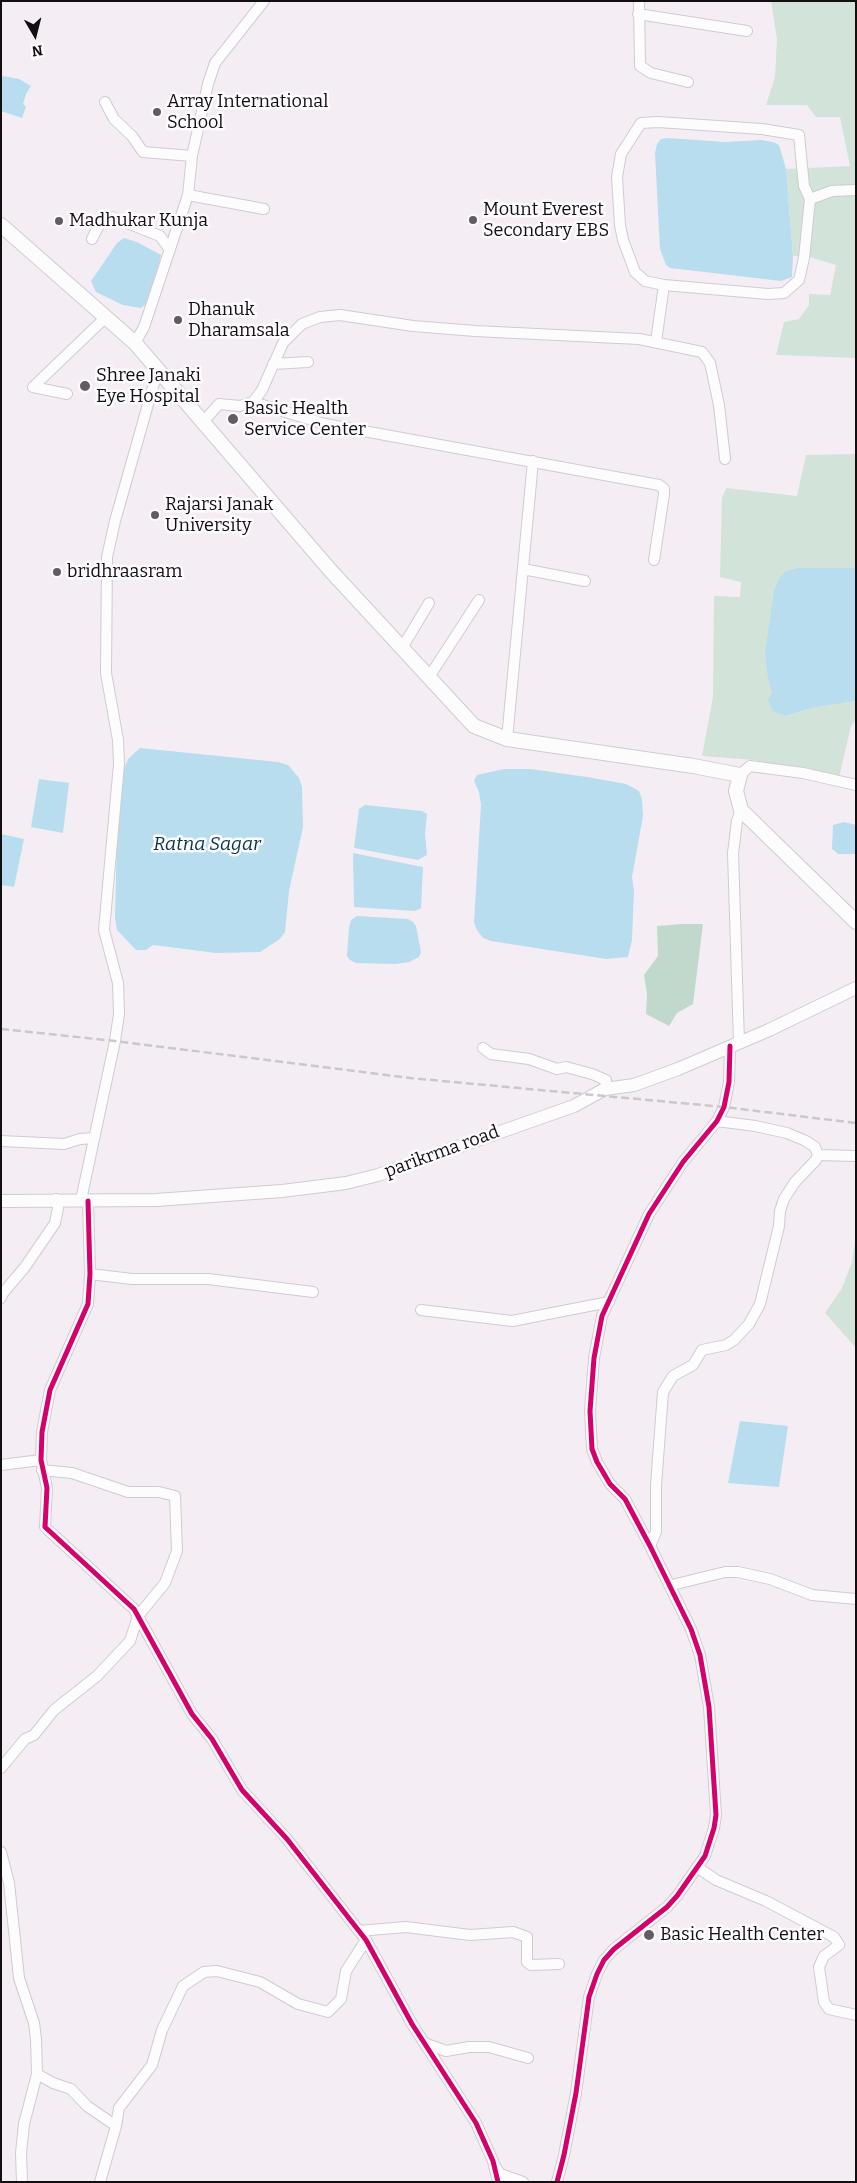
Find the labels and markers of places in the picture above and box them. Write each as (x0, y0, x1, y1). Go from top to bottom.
place label: Array International School (167, 91, 328, 134)
marker: Array International School (151, 106, 163, 118)
place label: Mount Everest Secondary EBS (483, 199, 609, 242)
place label: Madhukar Kunja (69, 210, 208, 232)
marker: Mount Everest Secondary EBS (467, 214, 479, 226)
marker: Madhukar Kunja (53, 215, 65, 227)
place label: Dhanuk Dharamsala (188, 299, 289, 342)
marker: Dhanuk Dharamsala (172, 314, 184, 326)
place label: Shree Janaki Eye Hospital (96, 365, 201, 408)
marker: Shree Janaki Eye Hospital (78, 379, 92, 393)
place label: Basic Health Service Center (244, 398, 366, 440)
marker: Basic Health Service Center (226, 412, 240, 426)
place label: Rajarsi Janak University (165, 494, 273, 536)
marker: Rajarsi Janak University (149, 509, 161, 521)
place label: bridhraasram (67, 561, 182, 583)
marker: bridhraasram (51, 566, 63, 578)
place label: Basic Health Center (660, 1924, 824, 1946)
marker: Basic Health Center (642, 1928, 656, 1942)

